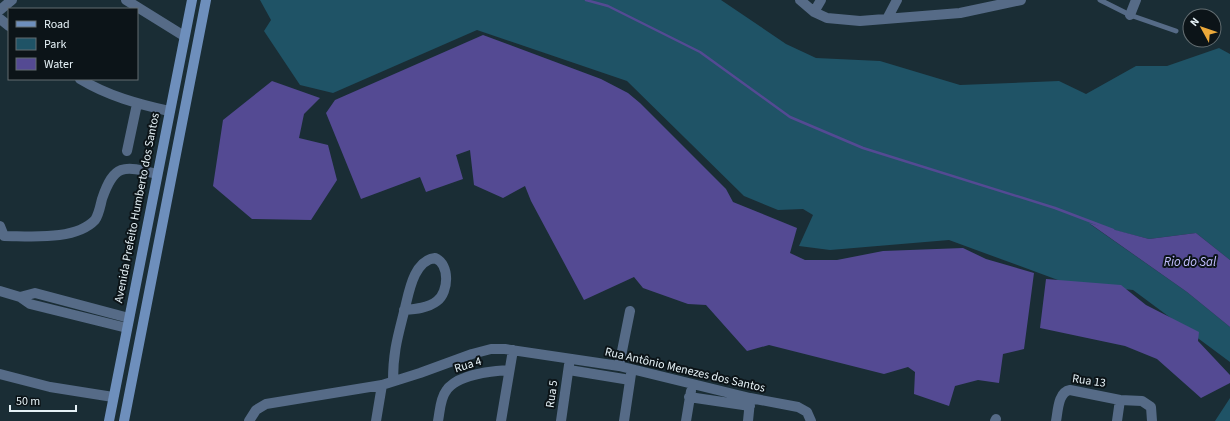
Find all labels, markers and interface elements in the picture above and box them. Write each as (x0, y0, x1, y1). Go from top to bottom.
legend (8, 8, 138, 80)
north arrow (1182, 8, 1222, 48)
text: N (1187, 14, 1203, 30)
text: Road (44, 16, 70, 33)
text: Park (44, 36, 66, 53)
text: Water (44, 56, 74, 73)
street label: Avenida Prefeito Humberto dos Santos (110, 112, 164, 304)
water label: Rio do Sal (1164, 253, 1217, 271)
street label: Rua Antônio Menezes dos Santos (603, 343, 767, 397)
street label: Rua 4 (452, 353, 484, 377)
street label: Rua 13 (1071, 370, 1107, 392)
street label: Rua 5 (542, 379, 562, 409)
scale bar (10, 387, 76, 413)
text: 50 m (16, 393, 40, 410)

